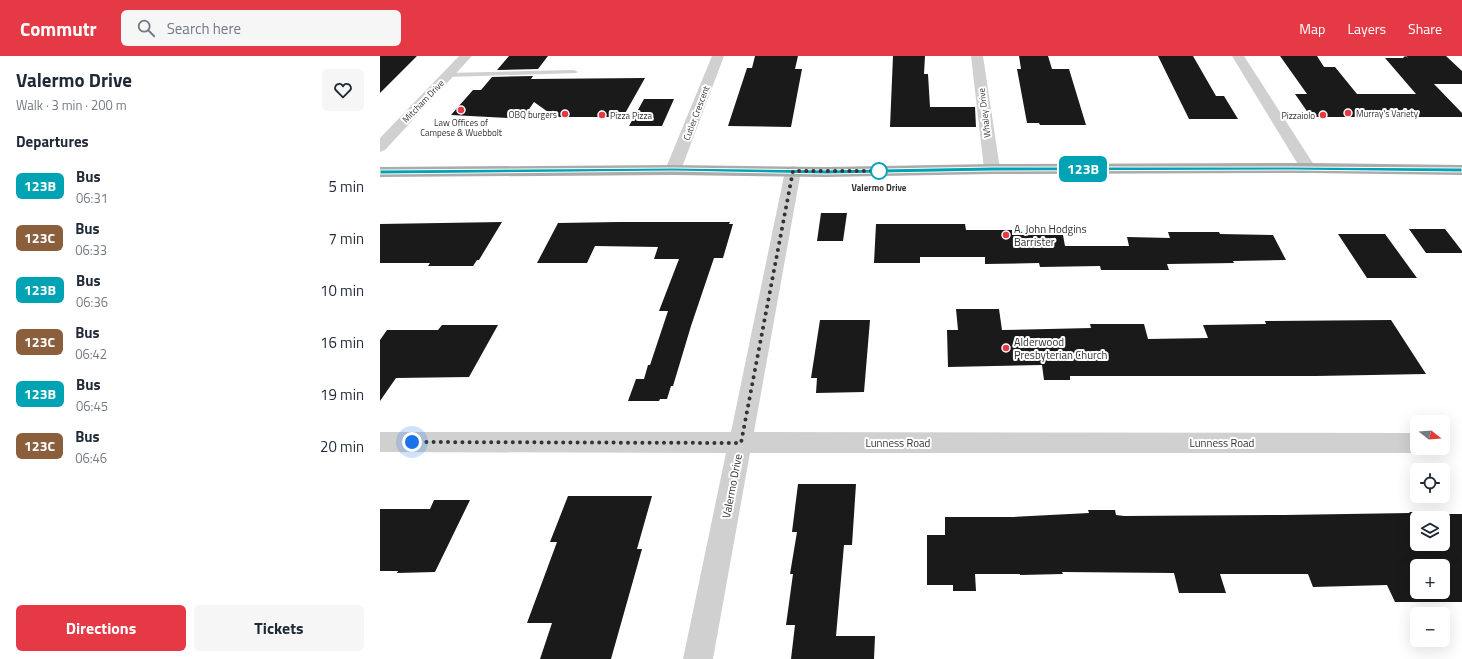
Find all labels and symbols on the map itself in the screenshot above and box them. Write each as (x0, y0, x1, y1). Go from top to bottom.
street label: Mitcham Drive (399, 76, 447, 125)
street label: Cutler Crescent (680, 83, 713, 142)
street label: Whaley Drive (974, 87, 993, 139)
marker: Law Offices of Campese & Wuebbolt (456, 105, 466, 115)
place label: Murray's Variety (1356, 107, 1419, 120)
place label: OBQ burgers (509, 108, 557, 121)
marker: Murray's Variety (1343, 108, 1353, 118)
marker: OBQ burgers (560, 109, 570, 119)
place label: Pizza Pizza (610, 109, 652, 122)
place label: Pizzaiolo (1281, 109, 1315, 122)
marker: Pizza Pizza (597, 110, 607, 120)
marker: Pizzaiolo (1318, 110, 1328, 120)
place label: Law Offices of Campese & Wuebbolt (420, 116, 503, 139)
line badge: 123B (1055, 156, 1111, 182)
marker: Valermo Drive (870, 162, 888, 180)
place label: Valermo Drive (852, 181, 907, 194)
place label: A. John Hodgins Barrister (1014, 221, 1087, 250)
marker: A. John Hodgins Barrister (1001, 230, 1011, 240)
place label: Alderwood Presbyterian Church (1014, 334, 1108, 363)
marker: Alderwood Presbyterian Church (1001, 343, 1011, 353)
north arrow (1410, 415, 1450, 455)
your location (402, 432, 422, 452)
street label: Lunness Road (866, 435, 931, 451)
street label: Lunness Road (1190, 435, 1255, 451)
street label: Valermo Drive (718, 452, 746, 519)

